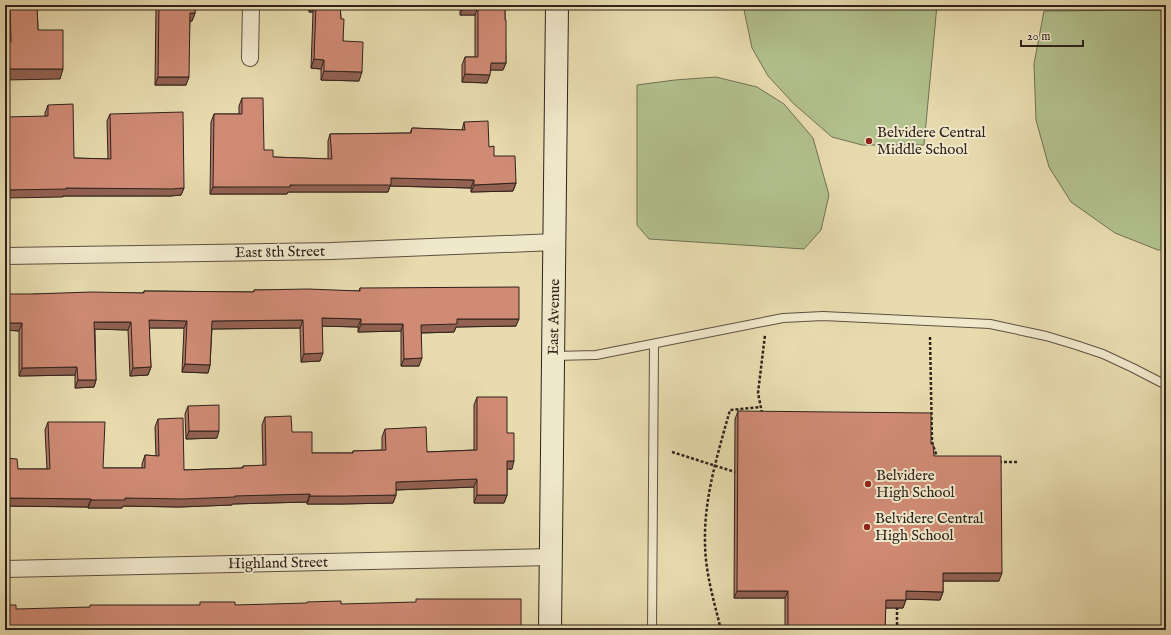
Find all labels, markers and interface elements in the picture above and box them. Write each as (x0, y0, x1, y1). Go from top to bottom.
scale bar (1021, 22, 1083, 48)
text: 20 m (1027, 29, 1050, 44)
place label: Belvidere Central Middle School (877, 123, 987, 159)
marker: Belvidere Central Middle School (864, 136, 874, 146)
street label: East 8th Street (235, 242, 325, 262)
street label: East Avenue (544, 279, 564, 355)
place label: Belvidere High School (876, 466, 955, 502)
marker: Belvidere High School (863, 479, 873, 489)
place label: Belvidere Central High School (875, 509, 985, 545)
marker: Belvidere Central High School (862, 522, 872, 532)
street label: Highland Street (228, 553, 328, 573)

